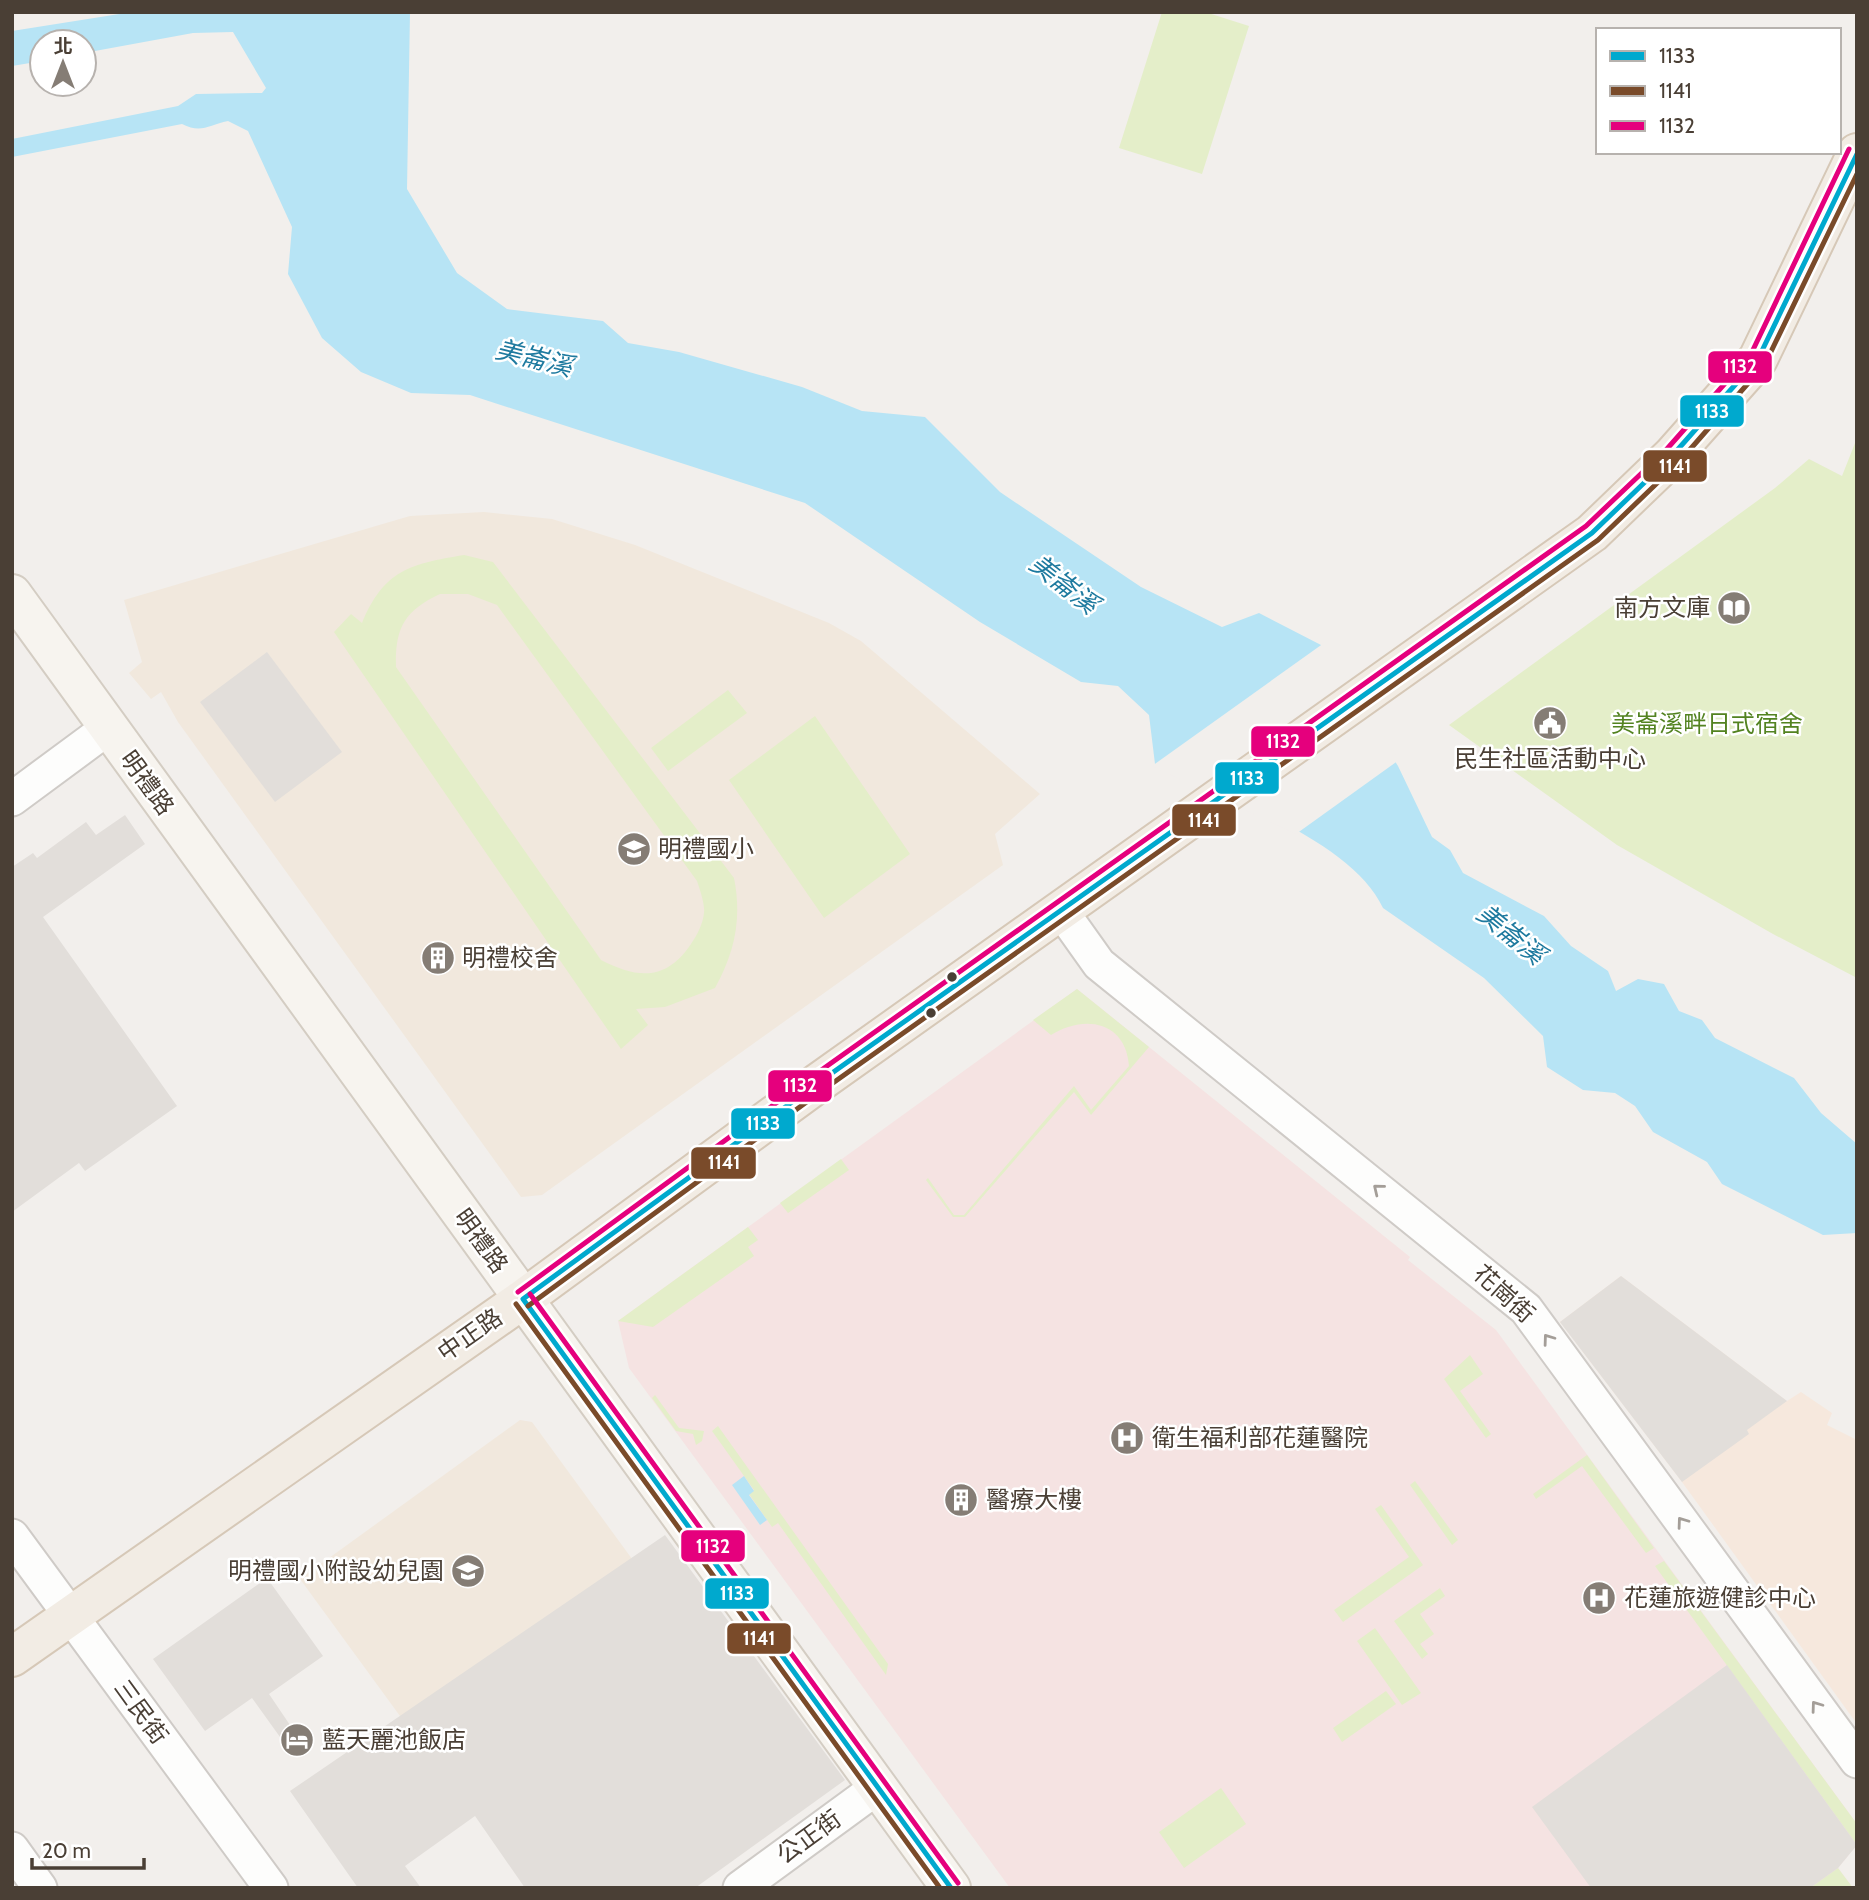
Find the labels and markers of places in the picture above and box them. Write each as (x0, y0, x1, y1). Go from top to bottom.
library icon: 南方文庫 (1715, 589, 1753, 627)
place label: 南方文庫 (1614, 593, 1710, 622)
public building icon: 民生社區活動中心 (1531, 704, 1569, 742)
place label: 民生社區活動中心 (1454, 744, 1646, 773)
school or university icon: 明禮國小 (615, 830, 653, 868)
place label: 明禮國小 (658, 834, 754, 863)
building icon: 明禮校舍 (419, 939, 457, 977)
place label: 明禮校舍 (462, 943, 558, 972)
unlabelled marker (945, 970, 959, 984)
unlabelled marker (924, 1006, 938, 1020)
hospital icon: 衛生福利部花蓮醫院 (1108, 1419, 1146, 1457)
place label: 衛生福利部花蓮醫院 (1152, 1423, 1368, 1452)
building icon: 醫療大樓 (942, 1481, 980, 1519)
place label: 醫療大樓 (986, 1485, 1082, 1514)
school or university icon: 明禮國小附設幼兒園 (449, 1552, 487, 1590)
place label: 明禮國小附設幼兒園 (228, 1556, 444, 1585)
hospital icon: 花蓮旅遊健診中心 (1580, 1579, 1618, 1617)
place label: 花蓮旅遊健診中心 (1624, 1583, 1816, 1612)
hotel icon: 藍天麗池飯店 (278, 1721, 316, 1759)
place label: 藍天麗池飯店 (322, 1725, 466, 1754)

